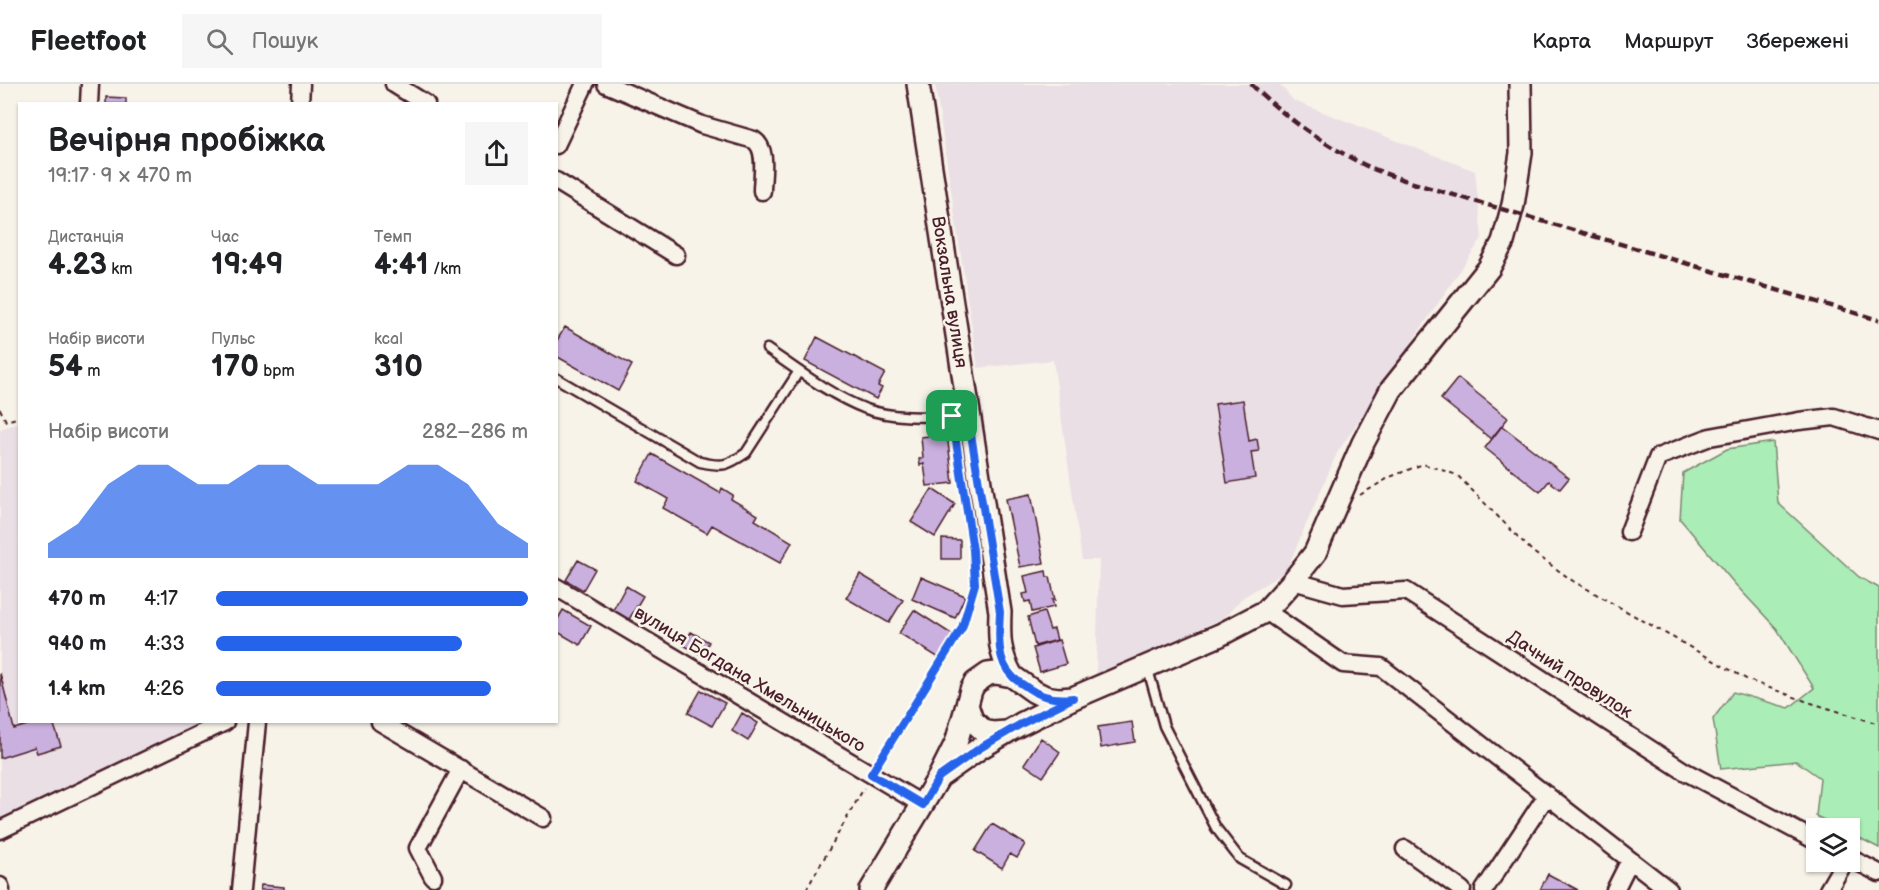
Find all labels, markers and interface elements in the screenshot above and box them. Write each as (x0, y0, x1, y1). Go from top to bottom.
search box (182, 14, 602, 68)
text: Fleetfoot (30, 25, 146, 58)
icon: search (203, 25, 236, 58)
text: Пошук (251, 28, 318, 55)
text: Карта (1532, 29, 1591, 54)
text: Маршрут (1624, 29, 1714, 54)
text: Збережені (1747, 29, 1849, 54)
text: Вечірня пробіжка (48, 121, 325, 161)
button: share (465, 122, 528, 185)
text: 19:17 · 9 × 470 m (48, 164, 192, 188)
street label: Вокзальна вулиця (927, 215, 972, 369)
text: Дистанція (48, 228, 124, 247)
text: Час (211, 228, 239, 247)
text: Темп (374, 228, 412, 247)
text: 4.23 (48, 247, 107, 283)
text: 19:49 (211, 247, 284, 283)
text: 4:41 (374, 247, 429, 283)
text: km (107, 260, 132, 279)
text: /km (429, 260, 461, 279)
text: Набір висоти (48, 330, 145, 349)
text: Пульс (211, 330, 255, 349)
text: kcal (374, 330, 403, 349)
text: 54 (48, 349, 83, 385)
text: 170 (211, 349, 259, 385)
text: 310 (374, 349, 423, 385)
text: m (83, 362, 101, 381)
text: bpm (259, 362, 295, 381)
pin (926, 390, 977, 441)
icon: arrive (935, 399, 968, 432)
text: Набір висоти (48, 420, 169, 444)
text: 282–286 m (422, 420, 528, 444)
text: 470 m (48, 587, 106, 611)
text: 4:17 (144, 587, 178, 611)
street label: вулиця Богдана Хмельницького (630, 602, 869, 757)
street label: Дачний провулок (1503, 626, 1637, 723)
text: 940 m (48, 632, 106, 656)
text: 4:33 (144, 632, 185, 656)
text: 1.4 km (48, 677, 106, 701)
text: 4:26 (144, 677, 184, 701)
map controls (1806, 818, 1860, 872)
button: layers (1806, 818, 1860, 872)

